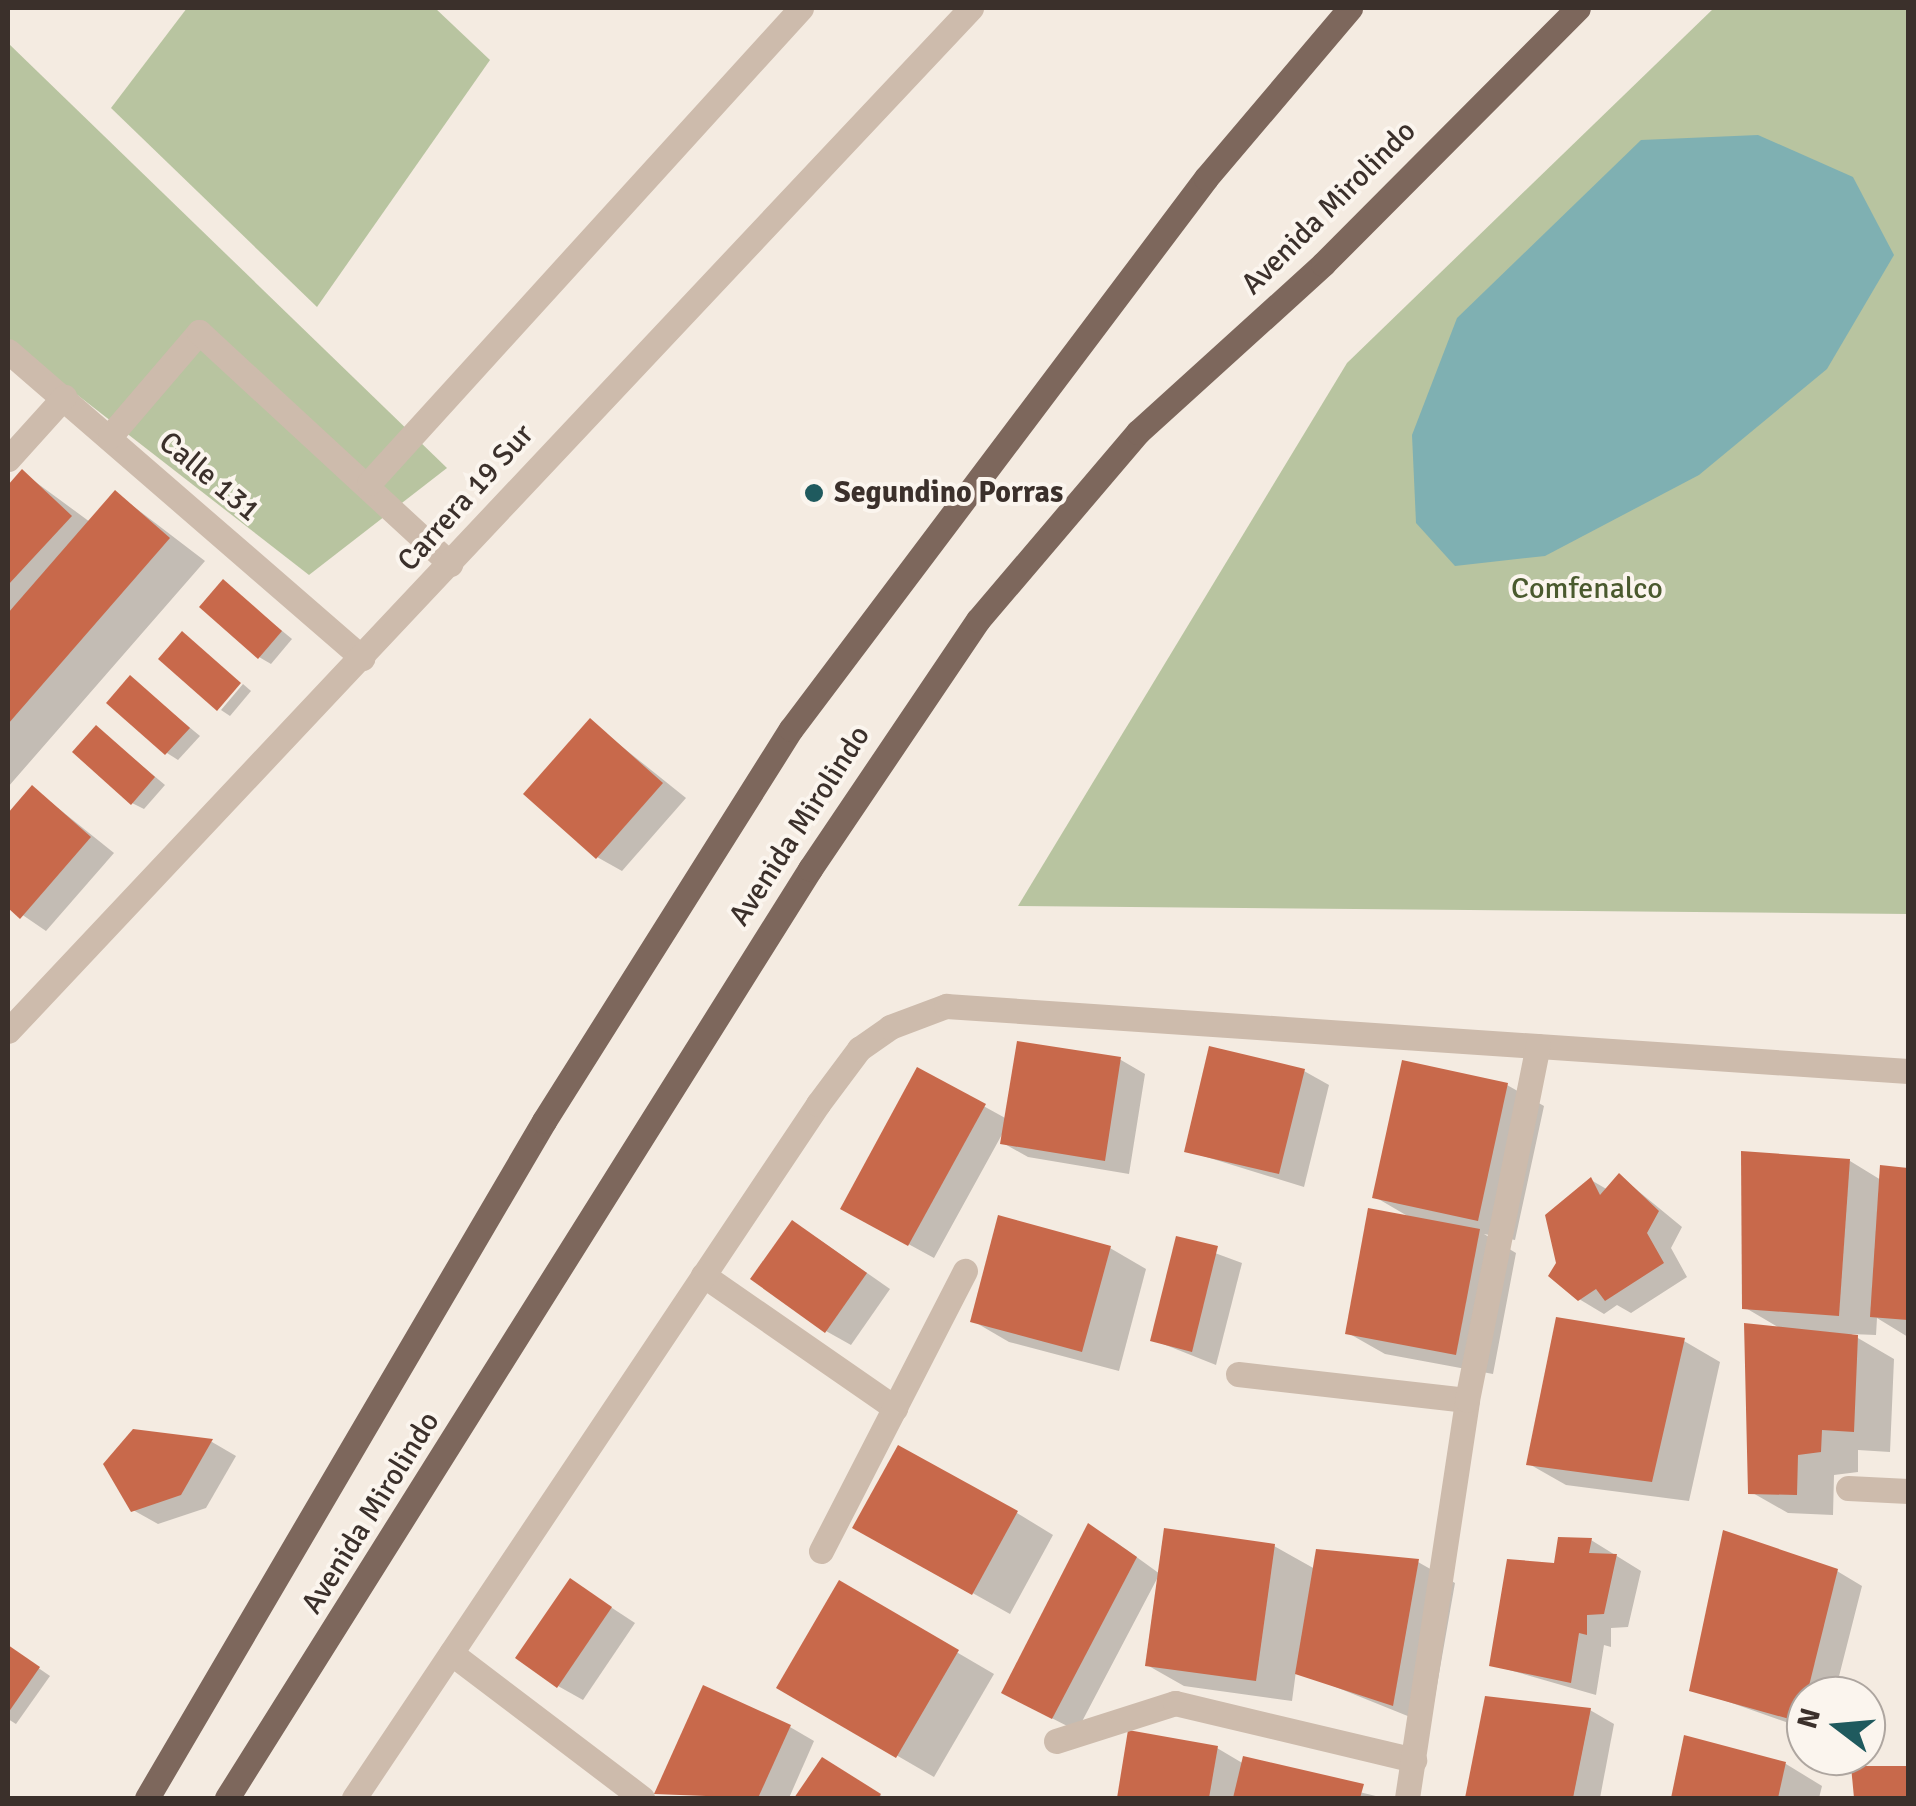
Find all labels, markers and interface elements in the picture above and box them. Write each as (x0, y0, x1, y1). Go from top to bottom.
street label: Avenida Mirolindo (1234, 113, 1424, 303)
street label: Carrera 19 Sur (391, 417, 541, 579)
street label: Calle 131 (151, 425, 267, 529)
place label: Segundino Porras (834, 475, 1063, 511)
marker: Segundino Porras (803, 482, 825, 504)
park label: Comfenalco (1511, 571, 1663, 607)
street label: Avenida Mirolindo (722, 719, 878, 933)
street label: Avenida Mirolindo (294, 1405, 448, 1621)
north arrow (1786, 1676, 1886, 1776)
text: N (1790, 1704, 1828, 1732)

